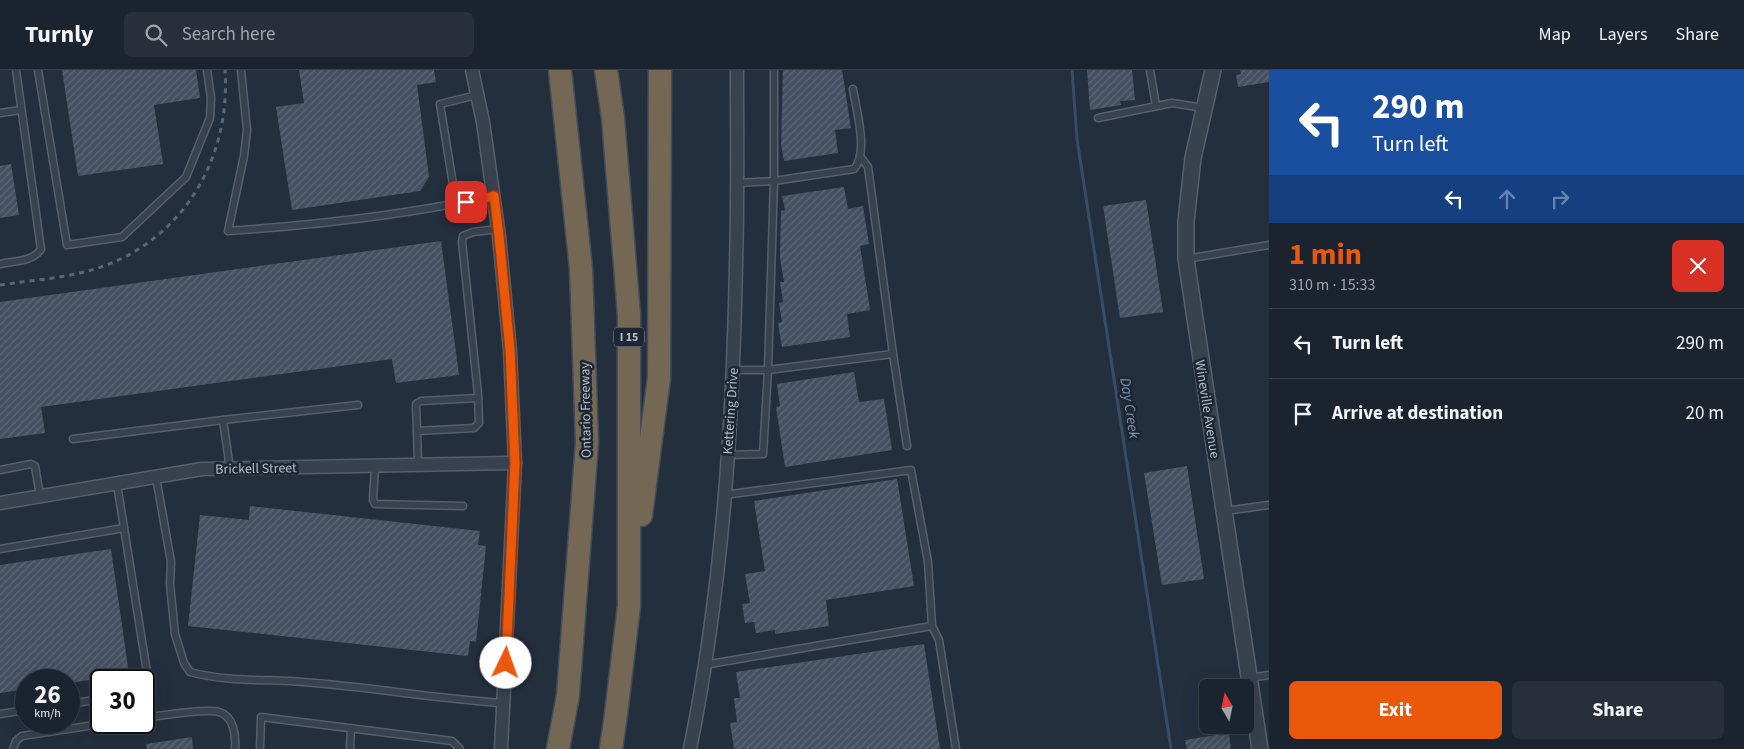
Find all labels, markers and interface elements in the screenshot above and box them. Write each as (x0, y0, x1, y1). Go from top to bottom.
search box (124, 12, 474, 57)
text: Turnly (25, 17, 94, 52)
icon: search (142, 21, 170, 49)
text: Search here (182, 21, 275, 48)
text: Map (1539, 22, 1571, 47)
text: Layers (1599, 22, 1648, 47)
text: Share (1676, 22, 1719, 47)
text: 290 m (1372, 82, 1464, 132)
icon: left (1289, 90, 1354, 155)
text: Turn left (1372, 128, 1448, 160)
pin (445, 181, 487, 223)
icon: left (1440, 185, 1468, 213)
icon: ahead (1493, 185, 1521, 213)
icon: right (1546, 185, 1574, 213)
icon: arrive (452, 188, 480, 216)
text: 1 min (1289, 233, 1362, 276)
button: close (1672, 240, 1724, 292)
text: 310 m · 15:33 (1289, 274, 1376, 296)
road number: I 15 (614, 328, 644, 346)
icon: left (1289, 330, 1317, 358)
text: Turn left (1332, 330, 1403, 357)
text: 290 m (1676, 330, 1724, 357)
street label: Wineville Avenue (1189, 359, 1225, 460)
street label: Ontario Freeway (575, 361, 597, 458)
street label: Kettering Drive (718, 367, 744, 455)
water label: Day Creek (1114, 376, 1145, 441)
icon: arrive (1289, 400, 1317, 428)
text: Arrive at destination (1332, 400, 1503, 427)
text: 20 m (1686, 400, 1724, 427)
street label: Brickell Street (215, 458, 297, 480)
position arrow (479, 636, 531, 688)
speed limit sign: 30 (90, 669, 155, 734)
text: 26 (34, 677, 61, 713)
north arrow (1199, 679, 1254, 734)
map controls (1199, 679, 1254, 734)
button: Exit (1289, 681, 1502, 739)
button: Share (1512, 681, 1724, 739)
text: km/h (34, 705, 61, 722)

